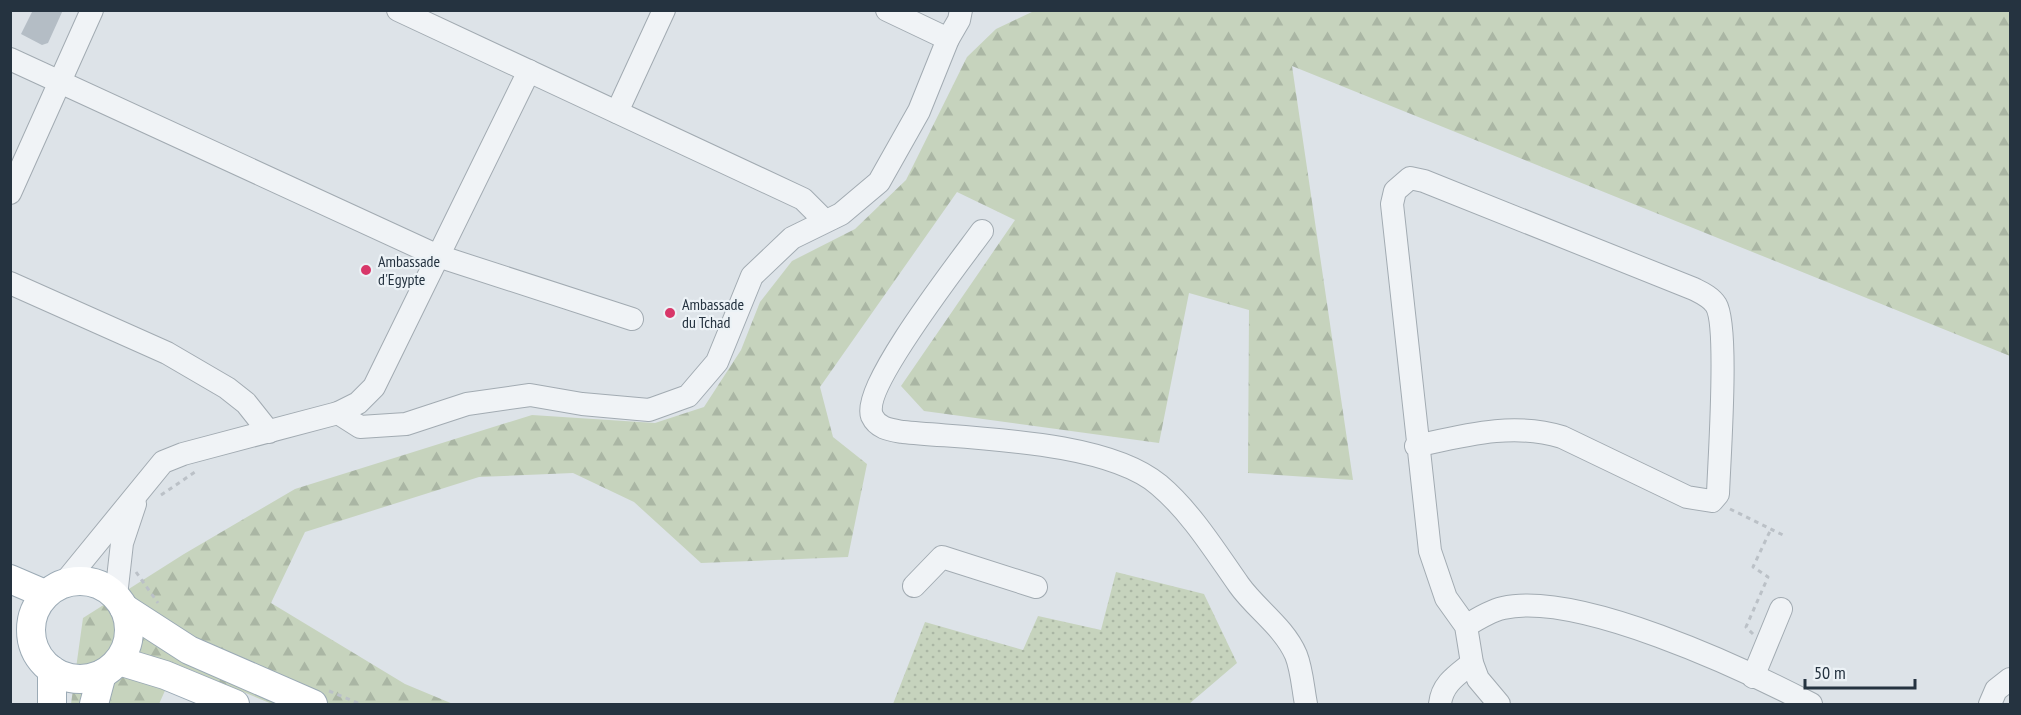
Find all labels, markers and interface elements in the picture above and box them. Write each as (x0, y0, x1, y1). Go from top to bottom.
place label: Ambassade d'Egypte (378, 251, 440, 289)
marker: Ambassade d'Egypte (359, 263, 373, 277)
place label: Ambassade du Tchad (682, 294, 744, 332)
marker: Ambassade du Tchad (663, 306, 677, 320)
scale bar (1805, 652, 1914, 690)
text: 50 m (1814, 661, 1846, 684)

